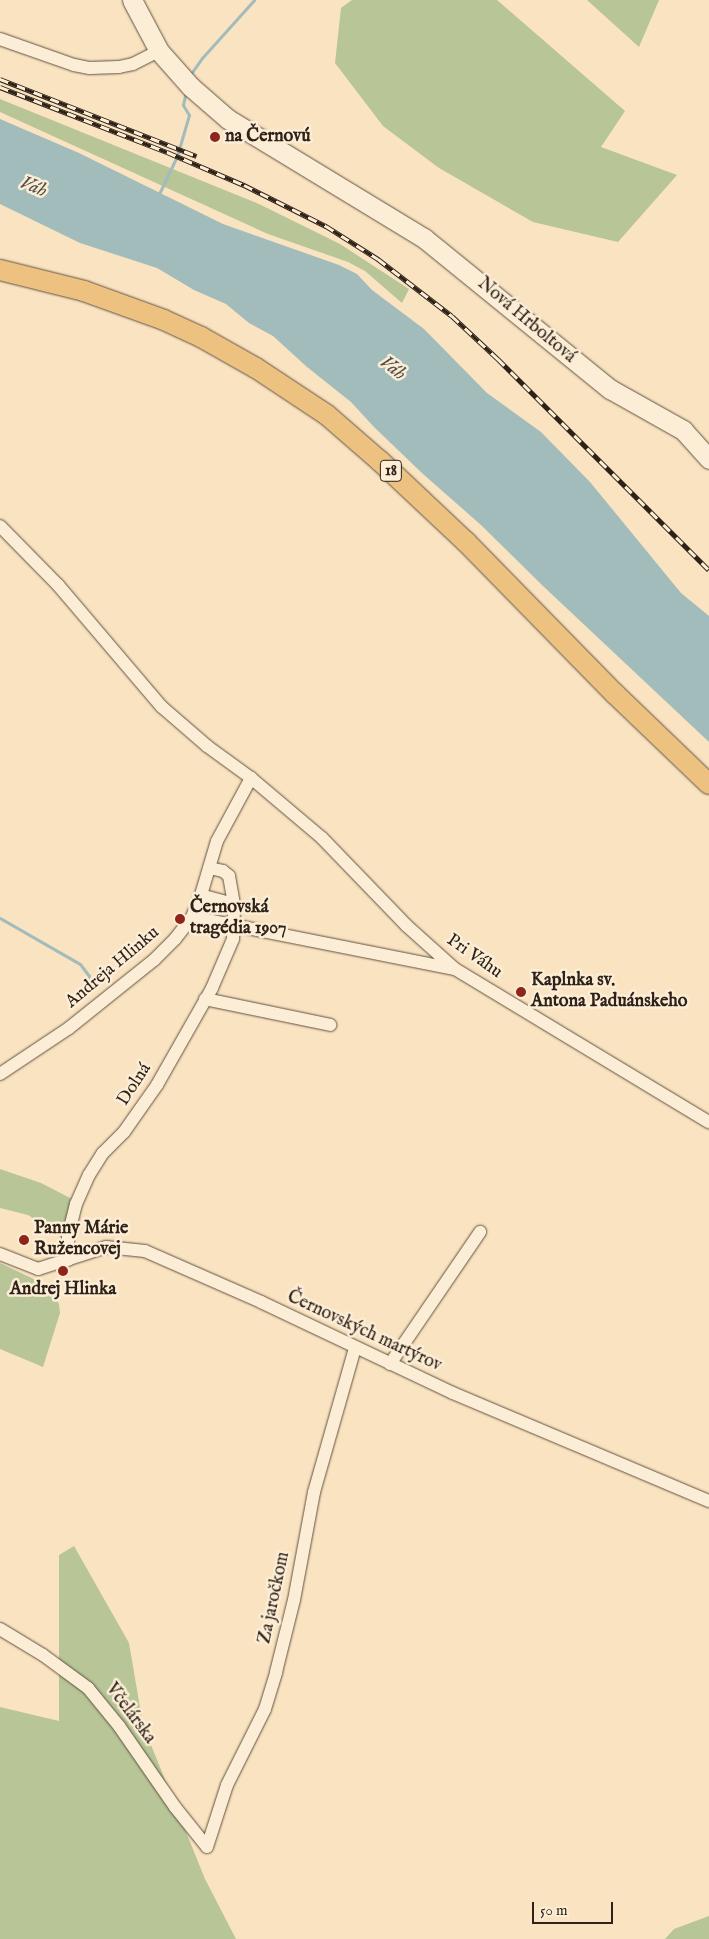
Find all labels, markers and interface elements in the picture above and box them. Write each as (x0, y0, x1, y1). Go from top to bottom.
place label: na Černovú (225, 126, 310, 148)
marker: na Černovú (209, 131, 221, 143)
water label: Váh (16, 172, 50, 204)
street label: Nová Hrboltová (472, 274, 580, 368)
water label: Váh (374, 352, 410, 386)
road number: 18 (380, 458, 402, 484)
place label: Černovská tragédia 1907 (190, 898, 287, 941)
marker: Černovská tragédia 1907 (174, 913, 186, 925)
street label: Andreja Hlinku (62, 922, 164, 1014)
street label: Pri Váhu (442, 930, 506, 984)
place label: Kaplnka sv. Antona Paduánskeho (531, 971, 687, 1014)
marker: Kaplnka sv. Antona Paduánskeho (515, 986, 527, 998)
street label: Dolná (113, 1060, 157, 1110)
place label: Panny Márie Ružencovej (34, 1219, 128, 1262)
marker: Panny Márie Ružencovej (18, 1234, 30, 1246)
marker: Andrej Hlinka (57, 1265, 69, 1277)
place label: Andrej Hlinka (10, 1279, 116, 1301)
street label: Černovských martýrov (283, 1287, 445, 1377)
street label: Za jaročkom (255, 1550, 295, 1646)
street label: Včelárska (100, 1679, 160, 1749)
scale bar (534, 1892, 615, 1924)
text: 50 m (540, 1901, 568, 1920)

